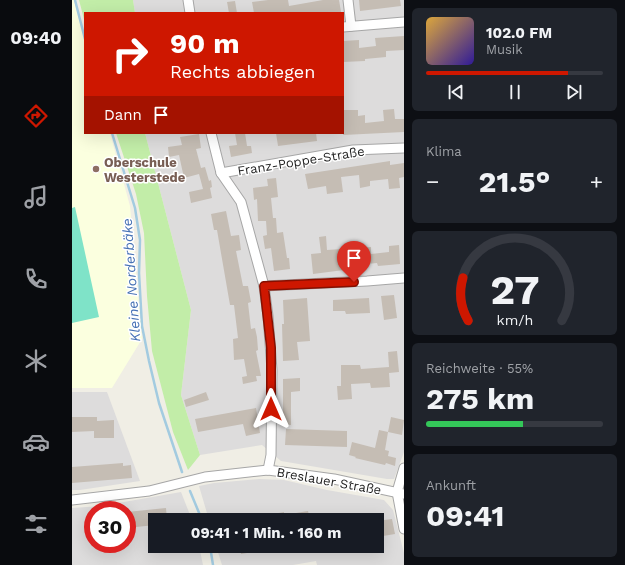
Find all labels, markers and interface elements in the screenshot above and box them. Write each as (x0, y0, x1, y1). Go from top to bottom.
text: 102.0 FM (486, 24, 552, 42)
text: 09:40 (10, 27, 62, 48)
text: 90 m (170, 27, 240, 60)
icon: right (104, 28, 156, 80)
text: Musik (486, 42, 523, 57)
text: Rechts abbiegen (170, 61, 315, 82)
icon: previous (445, 81, 467, 103)
icon: pause (504, 81, 526, 103)
icon: next (563, 81, 585, 103)
icon: directions (22, 102, 50, 130)
icon: arrive (150, 104, 172, 126)
text: Dann (104, 106, 142, 124)
street label: Franz-Poppe-Straße (236, 144, 366, 178)
text: Klima (426, 144, 462, 159)
place label: Oberschule Westerstede (104, 155, 186, 185)
marker: Oberschule Westerstede (91, 164, 101, 174)
text: 21.5° (479, 164, 550, 199)
text: − (426, 169, 439, 194)
text: + (590, 169, 603, 194)
icon: music (22, 183, 50, 211)
water label: Kleine Norderbäke (119, 218, 143, 342)
pin (337, 241, 371, 282)
icon: arrive (343, 247, 365, 269)
text: 27 (490, 264, 539, 313)
icon: phone (22, 265, 50, 293)
text: km/h (496, 311, 533, 327)
icon: climate (22, 347, 50, 375)
text: Reichweite · 55% (426, 361, 533, 376)
text: 275 km (426, 381, 534, 416)
position arrow (250, 388, 292, 430)
icon: car (22, 428, 50, 456)
street label: Breslauer Straße (275, 464, 383, 498)
text: Ankunft (426, 478, 476, 493)
text: 09:41 (426, 498, 504, 533)
speed limit sign: 30 (84, 501, 136, 553)
icon: filters (22, 510, 50, 538)
text: 09:41 · 1 Min. · 160 m (191, 524, 341, 542)

